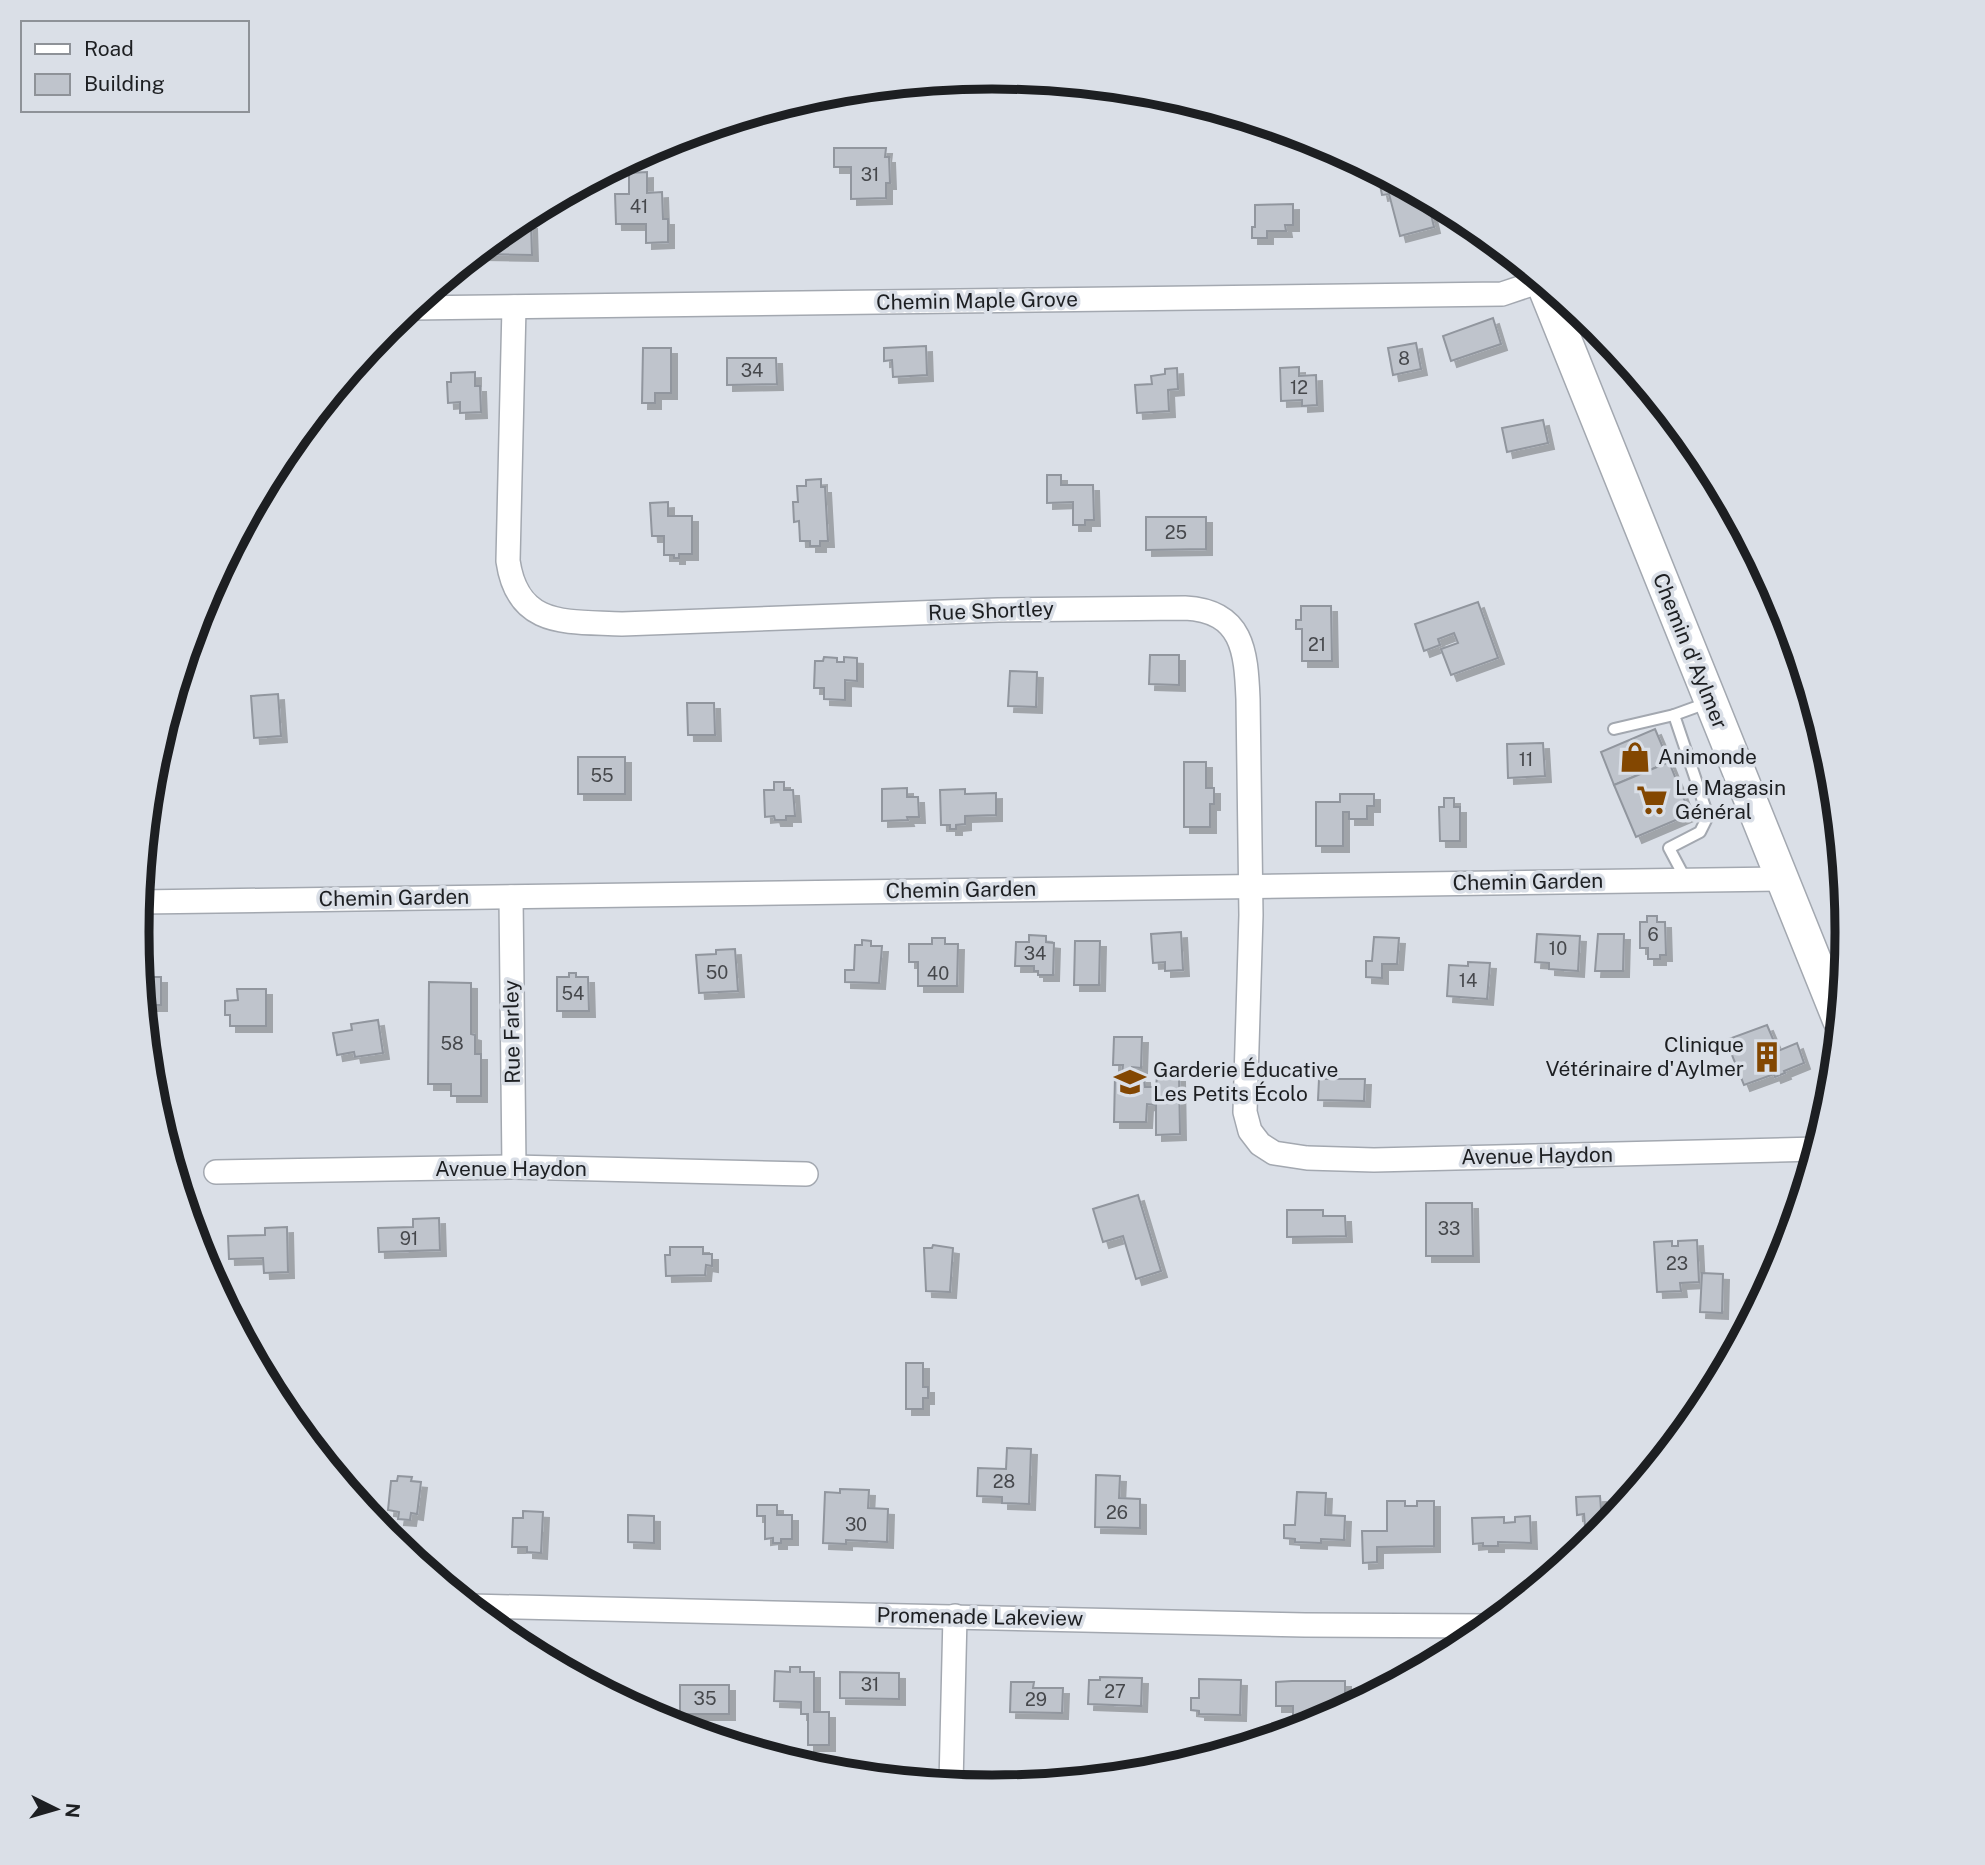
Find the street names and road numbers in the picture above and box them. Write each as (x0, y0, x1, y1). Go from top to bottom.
street label: Chemin Maple Grove (876, 286, 1078, 315)
street label: Chemin d'Aylmer (1648, 569, 1733, 732)
street label: Rue Shortley (928, 596, 1054, 625)
street label: Chemin Garden (1452, 868, 1604, 895)
street label: Chemin Garden (885, 876, 1037, 903)
street label: Chemin Garden (318, 884, 470, 911)
street label: Rue Farley (498, 980, 525, 1084)
street label: Avenue Haydon (1461, 1142, 1613, 1169)
street label: Avenue Haydon (435, 1156, 587, 1181)
street label: Promenade Lakeview (876, 1602, 1084, 1631)

